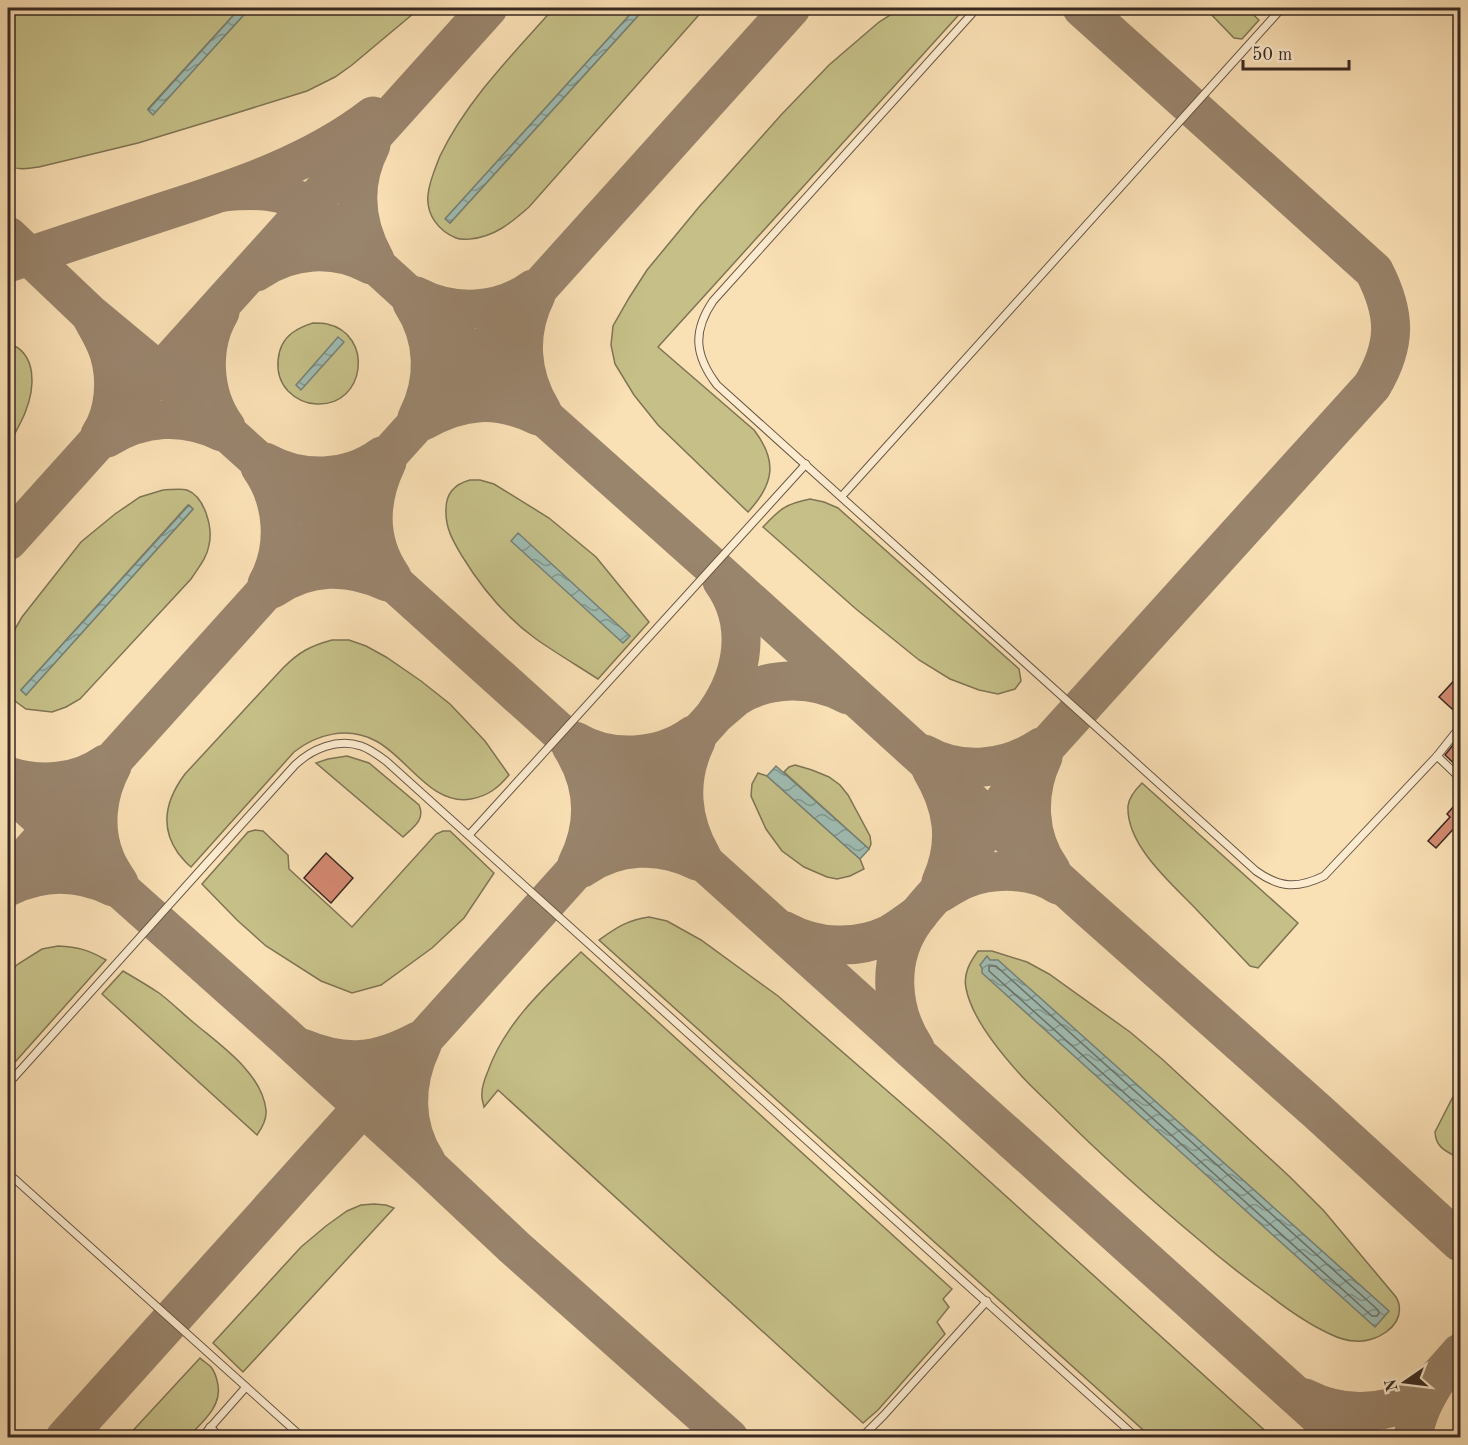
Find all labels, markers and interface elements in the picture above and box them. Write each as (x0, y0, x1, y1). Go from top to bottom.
scale bar (1243, 33, 1350, 71)
text: 50 m (1252, 46, 1292, 64)
north arrow (1375, 1352, 1435, 1412)
text: N (1383, 1377, 1402, 1393)

